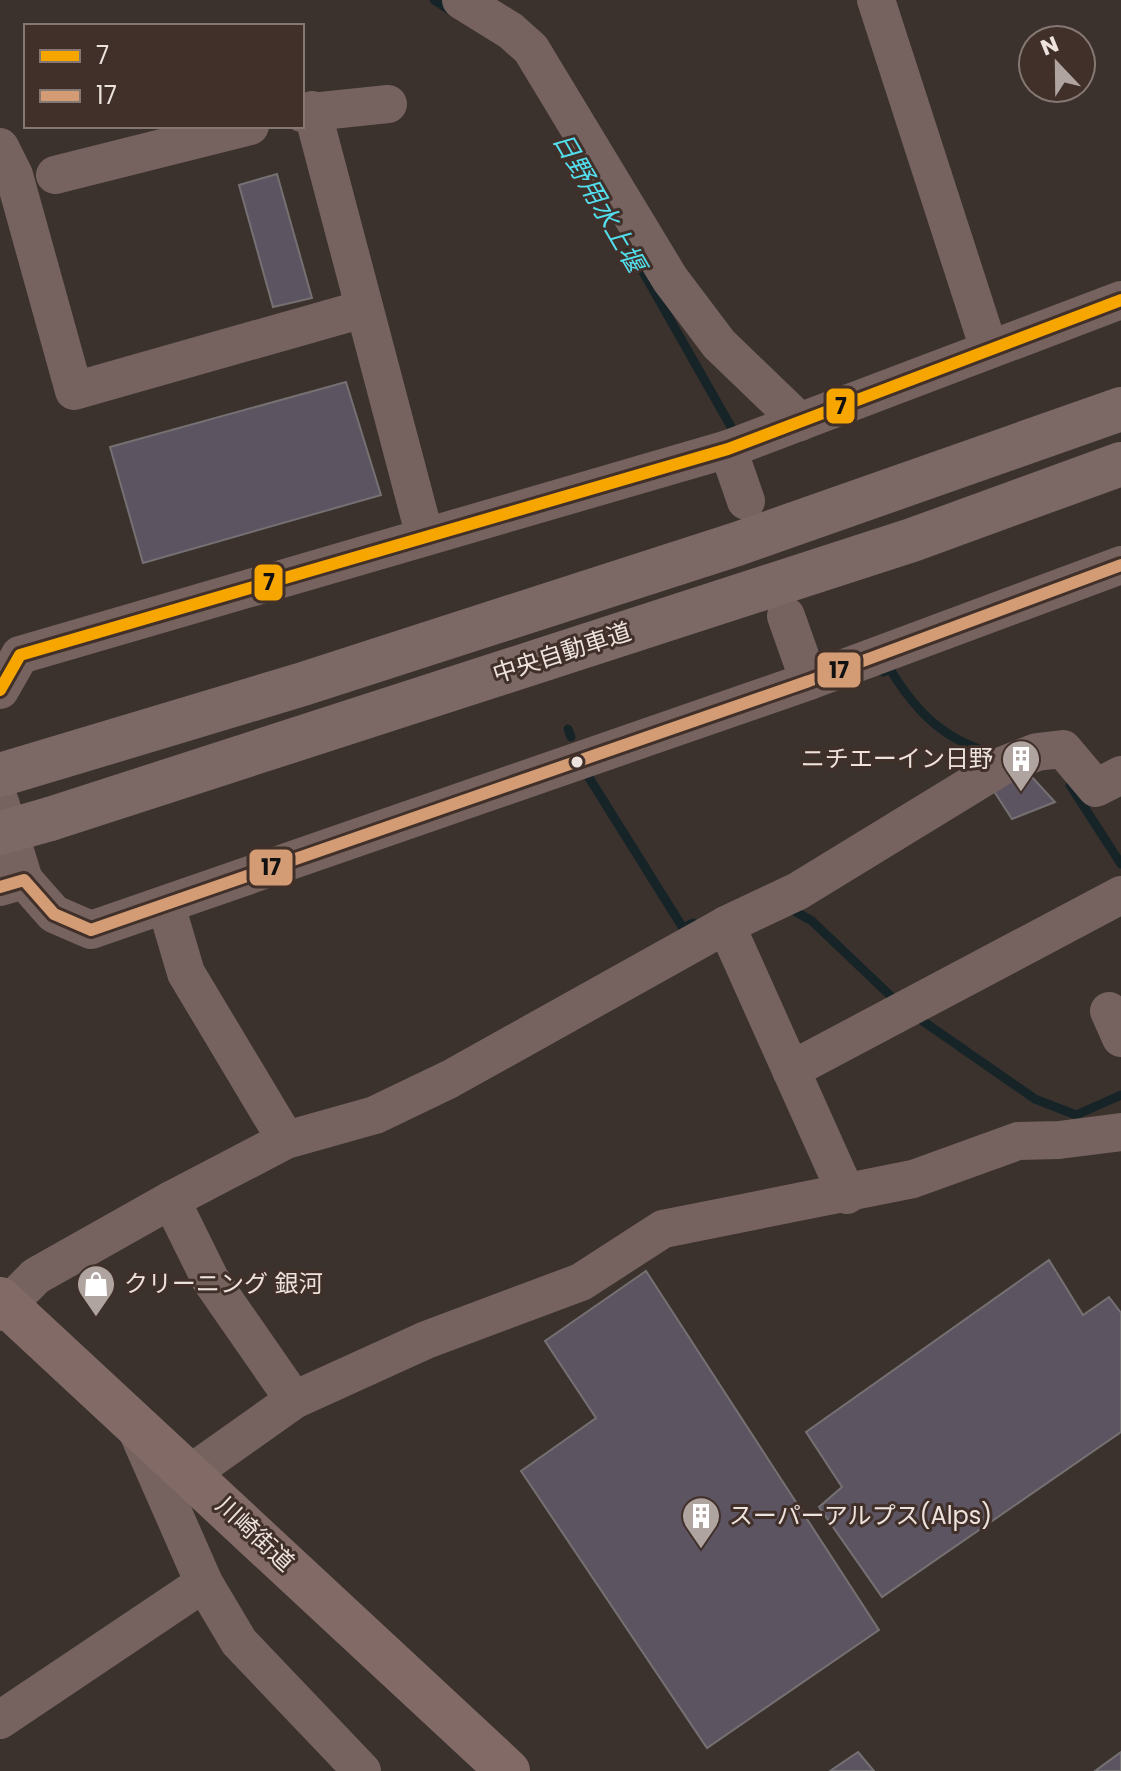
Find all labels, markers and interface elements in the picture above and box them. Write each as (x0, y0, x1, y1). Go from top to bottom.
legend (24, 24, 304, 128)
north arrow (1017, 24, 1097, 104)
text: N (1036, 28, 1063, 63)
text: 7 (96, 39, 109, 72)
text: 17 (96, 79, 117, 112)
water label: 日野用水上堰 (544, 125, 656, 282)
line badge: 7 (825, 387, 856, 425)
text: 7 (835, 391, 847, 422)
line badge: 7 (253, 563, 284, 602)
text: 7 (263, 567, 275, 598)
street label: 中央自動車道 (488, 615, 635, 690)
line badge: 17 (816, 651, 862, 689)
text: 17 (829, 655, 849, 686)
building icon: ニチエーイン日野 (1000, 738, 1042, 793)
place label: ニチエーイン日野 (801, 742, 993, 775)
unlabelled marker (569, 754, 585, 770)
line badge: 17 (248, 848, 294, 887)
text: 17 (261, 852, 281, 883)
shop icon: クリーニング 銀河 (75, 1263, 117, 1318)
place label: クリーニング 銀河 (124, 1267, 322, 1300)
street label: 川崎街道 (209, 1489, 302, 1578)
building icon: スーパーアルプス(Alps) (680, 1495, 722, 1550)
place label: スーパーアルプス(Alps) (729, 1499, 992, 1532)

